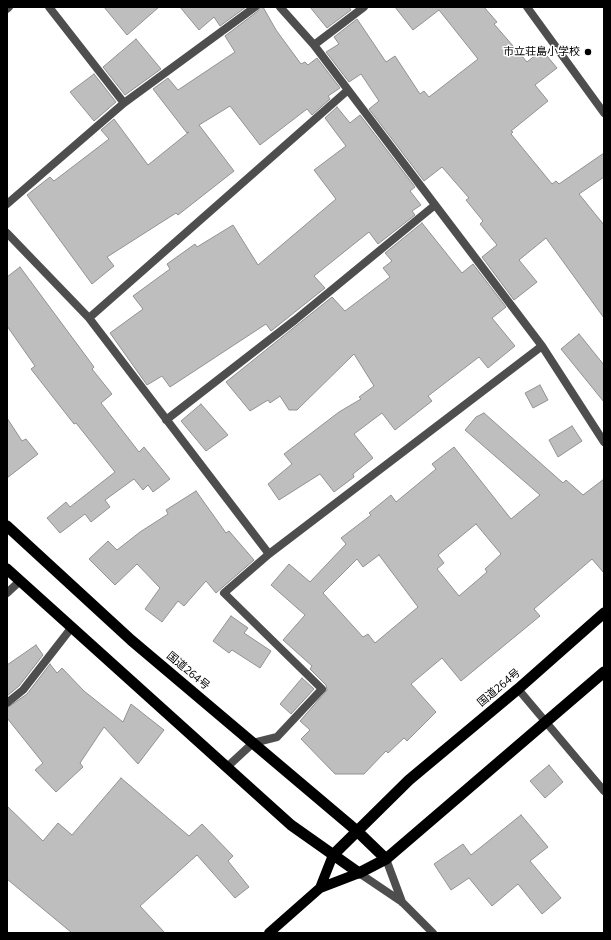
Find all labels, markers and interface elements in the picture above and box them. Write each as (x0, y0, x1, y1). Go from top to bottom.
place label: 市立荘島小学校 (503, 45, 580, 59)
marker: 市立荘島小学校 (583, 47, 593, 57)
street label: 国道264号 (164, 649, 212, 693)
street label: 国道264号 (475, 666, 523, 710)

